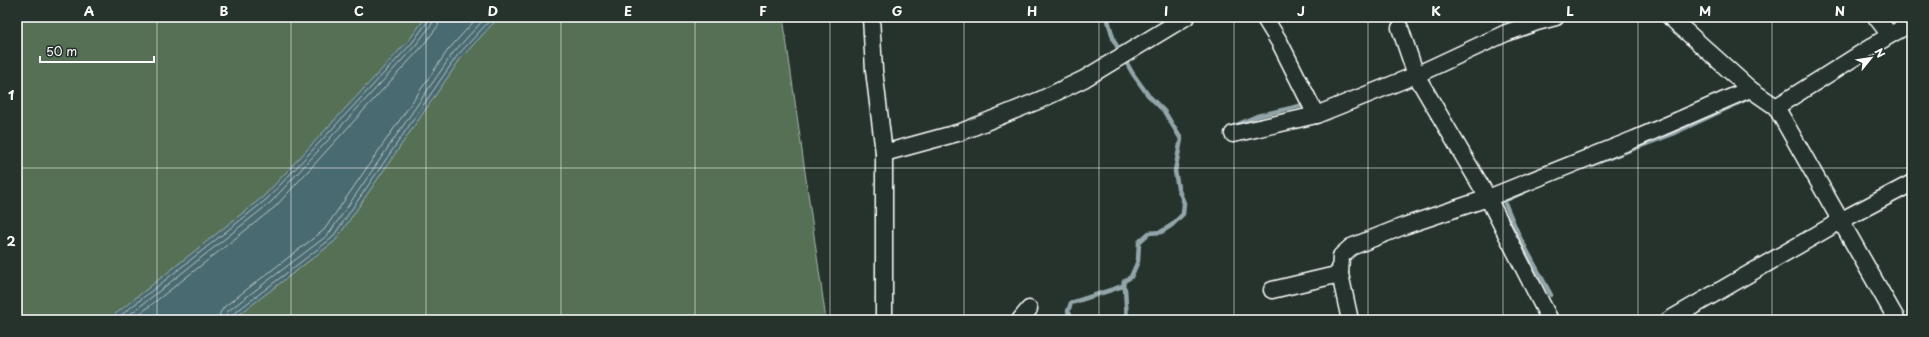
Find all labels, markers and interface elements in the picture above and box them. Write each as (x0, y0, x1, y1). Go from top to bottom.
text: A (84, 1, 94, 20)
text: B (220, 1, 229, 20)
text: C (354, 1, 364, 20)
text: D (488, 1, 498, 20)
text: E (624, 1, 632, 20)
text: F (759, 1, 767, 20)
text: G (892, 1, 902, 20)
text: H (1027, 1, 1037, 20)
text: I (1164, 1, 1168, 20)
text: J (1297, 1, 1305, 20)
text: K (1431, 1, 1441, 20)
text: L (1566, 1, 1574, 20)
text: M (1699, 1, 1711, 20)
text: N (1835, 1, 1845, 20)
scale bar (40, 38, 154, 64)
north arrow (1851, 38, 1891, 78)
text: 50 m (46, 42, 77, 60)
text: N (1871, 45, 1890, 61)
text: 1 (8, 85, 14, 104)
text: 2 (6, 231, 16, 250)

